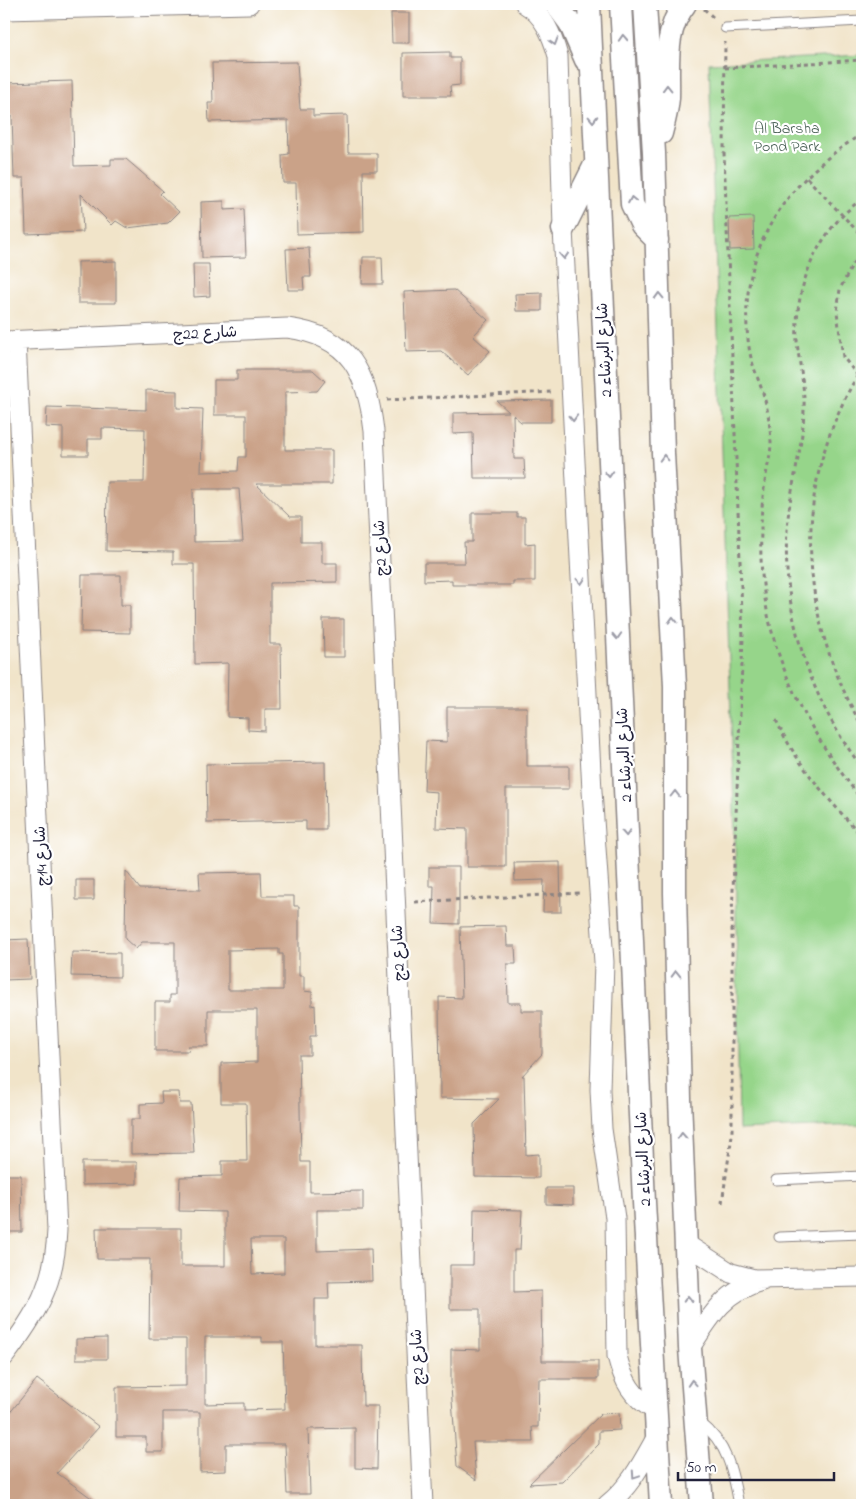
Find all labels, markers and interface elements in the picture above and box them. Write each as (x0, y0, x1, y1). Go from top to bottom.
one-way arrow (617, 34, 628, 42)
one-way arrow (548, 37, 558, 45)
one-way arrow (662, 84, 673, 92)
one-way arrow (587, 115, 598, 123)
park label: Al Barsha Pond Park (754, 117, 821, 159)
one-way arrow (627, 195, 638, 204)
one-way arrow (559, 252, 570, 260)
one-way arrow (654, 291, 664, 299)
street label: شارع البرشاء 2 (591, 302, 619, 398)
street label: شارع 22ج (172, 320, 238, 348)
one-way arrow (567, 415, 578, 423)
one-way arrow (658, 454, 669, 462)
one-way arrow (604, 470, 615, 478)
street label: شارع 2ج (368, 519, 394, 577)
one-way arrow (576, 577, 587, 585)
one-way arrow (667, 616, 678, 624)
one-way arrow (611, 632, 622, 640)
street label: شارع البرشاء 2 (611, 707, 639, 803)
one-way arrow (670, 790, 680, 798)
street label: شارع 14ج (28, 825, 56, 887)
one-way arrow (621, 830, 632, 838)
street label: شارع 2ج (386, 924, 412, 982)
one-way arrow (671, 970, 681, 978)
street label: شارع البرشاء 2 (630, 1111, 658, 1207)
one-way arrow (677, 1132, 688, 1140)
one-way arrow (683, 1295, 694, 1303)
street label: شارع 2ج (405, 1328, 431, 1386)
one-way arrow (687, 1379, 698, 1387)
scale bar (678, 1449, 835, 1481)
text: 50 m (686, 1457, 717, 1479)
one-way arrow (632, 1469, 641, 1478)

